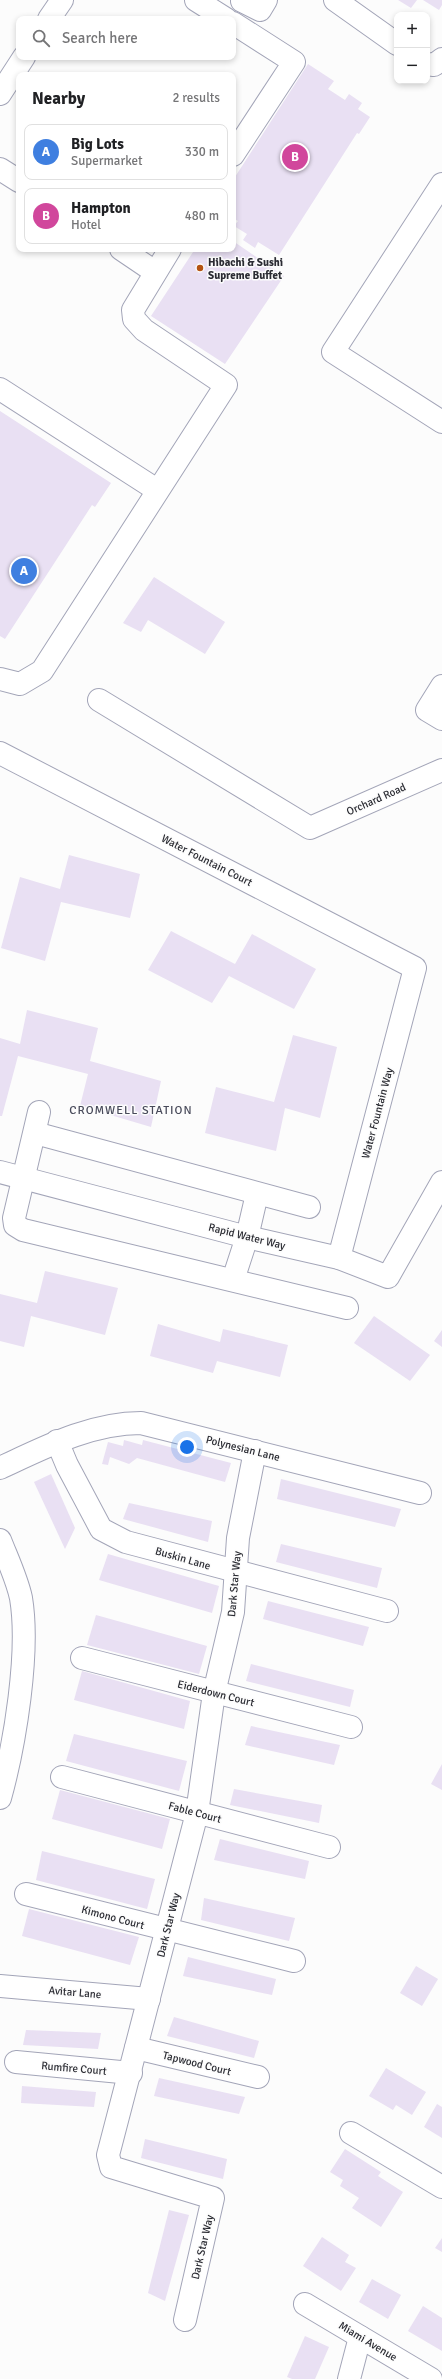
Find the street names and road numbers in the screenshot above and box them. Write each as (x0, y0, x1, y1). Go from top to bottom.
street label: Orchard Road (345, 781, 408, 818)
street label: Water Fountain Court (159, 832, 255, 889)
street label: Water Fountain Way (359, 1065, 396, 1160)
street label: Rapid Water Way (207, 1221, 288, 1253)
street label: Polynesian Lane (204, 1433, 281, 1464)
street label: Buskin Lane (154, 1544, 212, 1573)
street label: Dark Star Way (225, 1550, 244, 1618)
street label: Eiderdown Court (176, 1678, 256, 1709)
street label: Fable Court (167, 1799, 223, 1826)
street label: Dark Star Way (154, 1891, 183, 1959)
street label: Kimono Court (80, 1903, 146, 1932)
street label: Avitar Lane (48, 1984, 102, 2001)
street label: Tapwood Court (161, 2049, 233, 2078)
street label: Rumfire Court (41, 2059, 107, 2078)
street label: Dark Star Way (189, 2213, 216, 2281)
street label: Miami Avenue (336, 2319, 399, 2364)

